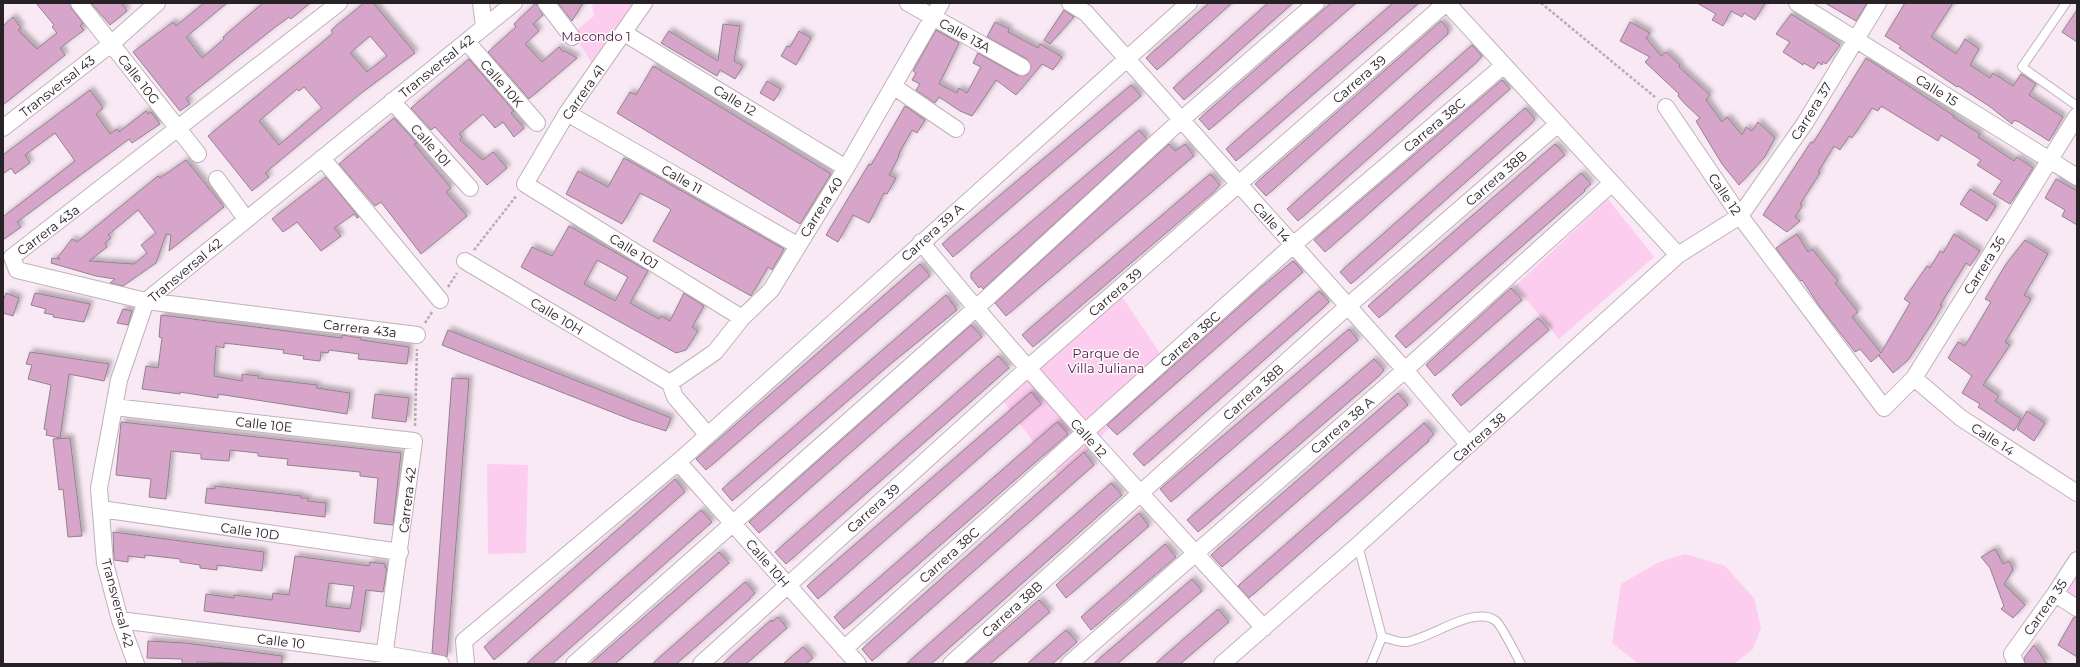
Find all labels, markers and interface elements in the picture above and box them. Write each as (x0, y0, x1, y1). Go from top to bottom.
street label: Calle 13A (936, 14, 994, 56)
park label: Macondo 1 (561, 28, 631, 44)
street label: Transversal 42 (395, 31, 477, 101)
street label: Calle 10G (115, 51, 163, 107)
street label: Carrera 39 (1329, 51, 1389, 107)
street label: Transversal 43 (16, 52, 98, 120)
street label: Calle 10K (477, 56, 527, 111)
street label: Carrera 41 (558, 61, 608, 123)
street label: Calle 15 (1913, 71, 1961, 109)
street label: Carrera 37 (1787, 79, 1835, 143)
street label: Calle 12 (711, 81, 759, 119)
street label: Carrera 38C (1400, 95, 1468, 155)
street label: Calle 10I (408, 120, 454, 170)
street label: Carrera 38B (1462, 147, 1530, 209)
street label: Calle 11 (659, 161, 705, 197)
street label: Calle 12 (1705, 170, 1745, 218)
street label: Carrera 40 (796, 174, 846, 240)
street label: Carrera 39 A (897, 199, 967, 264)
street label: Calle 14 (1250, 199, 1294, 246)
street label: Carrera 43a (14, 201, 82, 259)
street label: Calle 10J (607, 230, 661, 272)
street label: Carrera 36 (1960, 233, 2008, 297)
street label: Transversal 42 (145, 234, 225, 306)
street label: Carrera 39 (1085, 264, 1145, 320)
street label: Calle 10H (528, 294, 586, 338)
street label: Carrera 38C (1157, 308, 1223, 370)
street label: Carrera 43a (322, 316, 398, 340)
park label: Parque de Villa Juliana (1068, 345, 1144, 376)
street label: Carrera 38B (1219, 361, 1287, 423)
street label: Carrera 38 A (1307, 393, 1378, 457)
street label: Carrera 38 (1449, 409, 1509, 465)
street label: Calle 10E (235, 413, 293, 435)
street label: Calle 12 (1067, 415, 1111, 461)
street label: Calle 14 (1968, 419, 2018, 459)
street label: Carrera 42 (395, 466, 419, 534)
street label: Carrera 39 (843, 480, 903, 536)
street label: Calle 10D (220, 519, 281, 543)
street label: Carrera 38C (916, 524, 982, 586)
street label: Calle 10H (743, 536, 793, 590)
street label: Transversal 42 (98, 557, 138, 649)
street label: Carrera 35 (2020, 576, 2070, 638)
street label: Carrera 38B (978, 578, 1046, 640)
street label: Calle 10 (256, 630, 306, 652)

